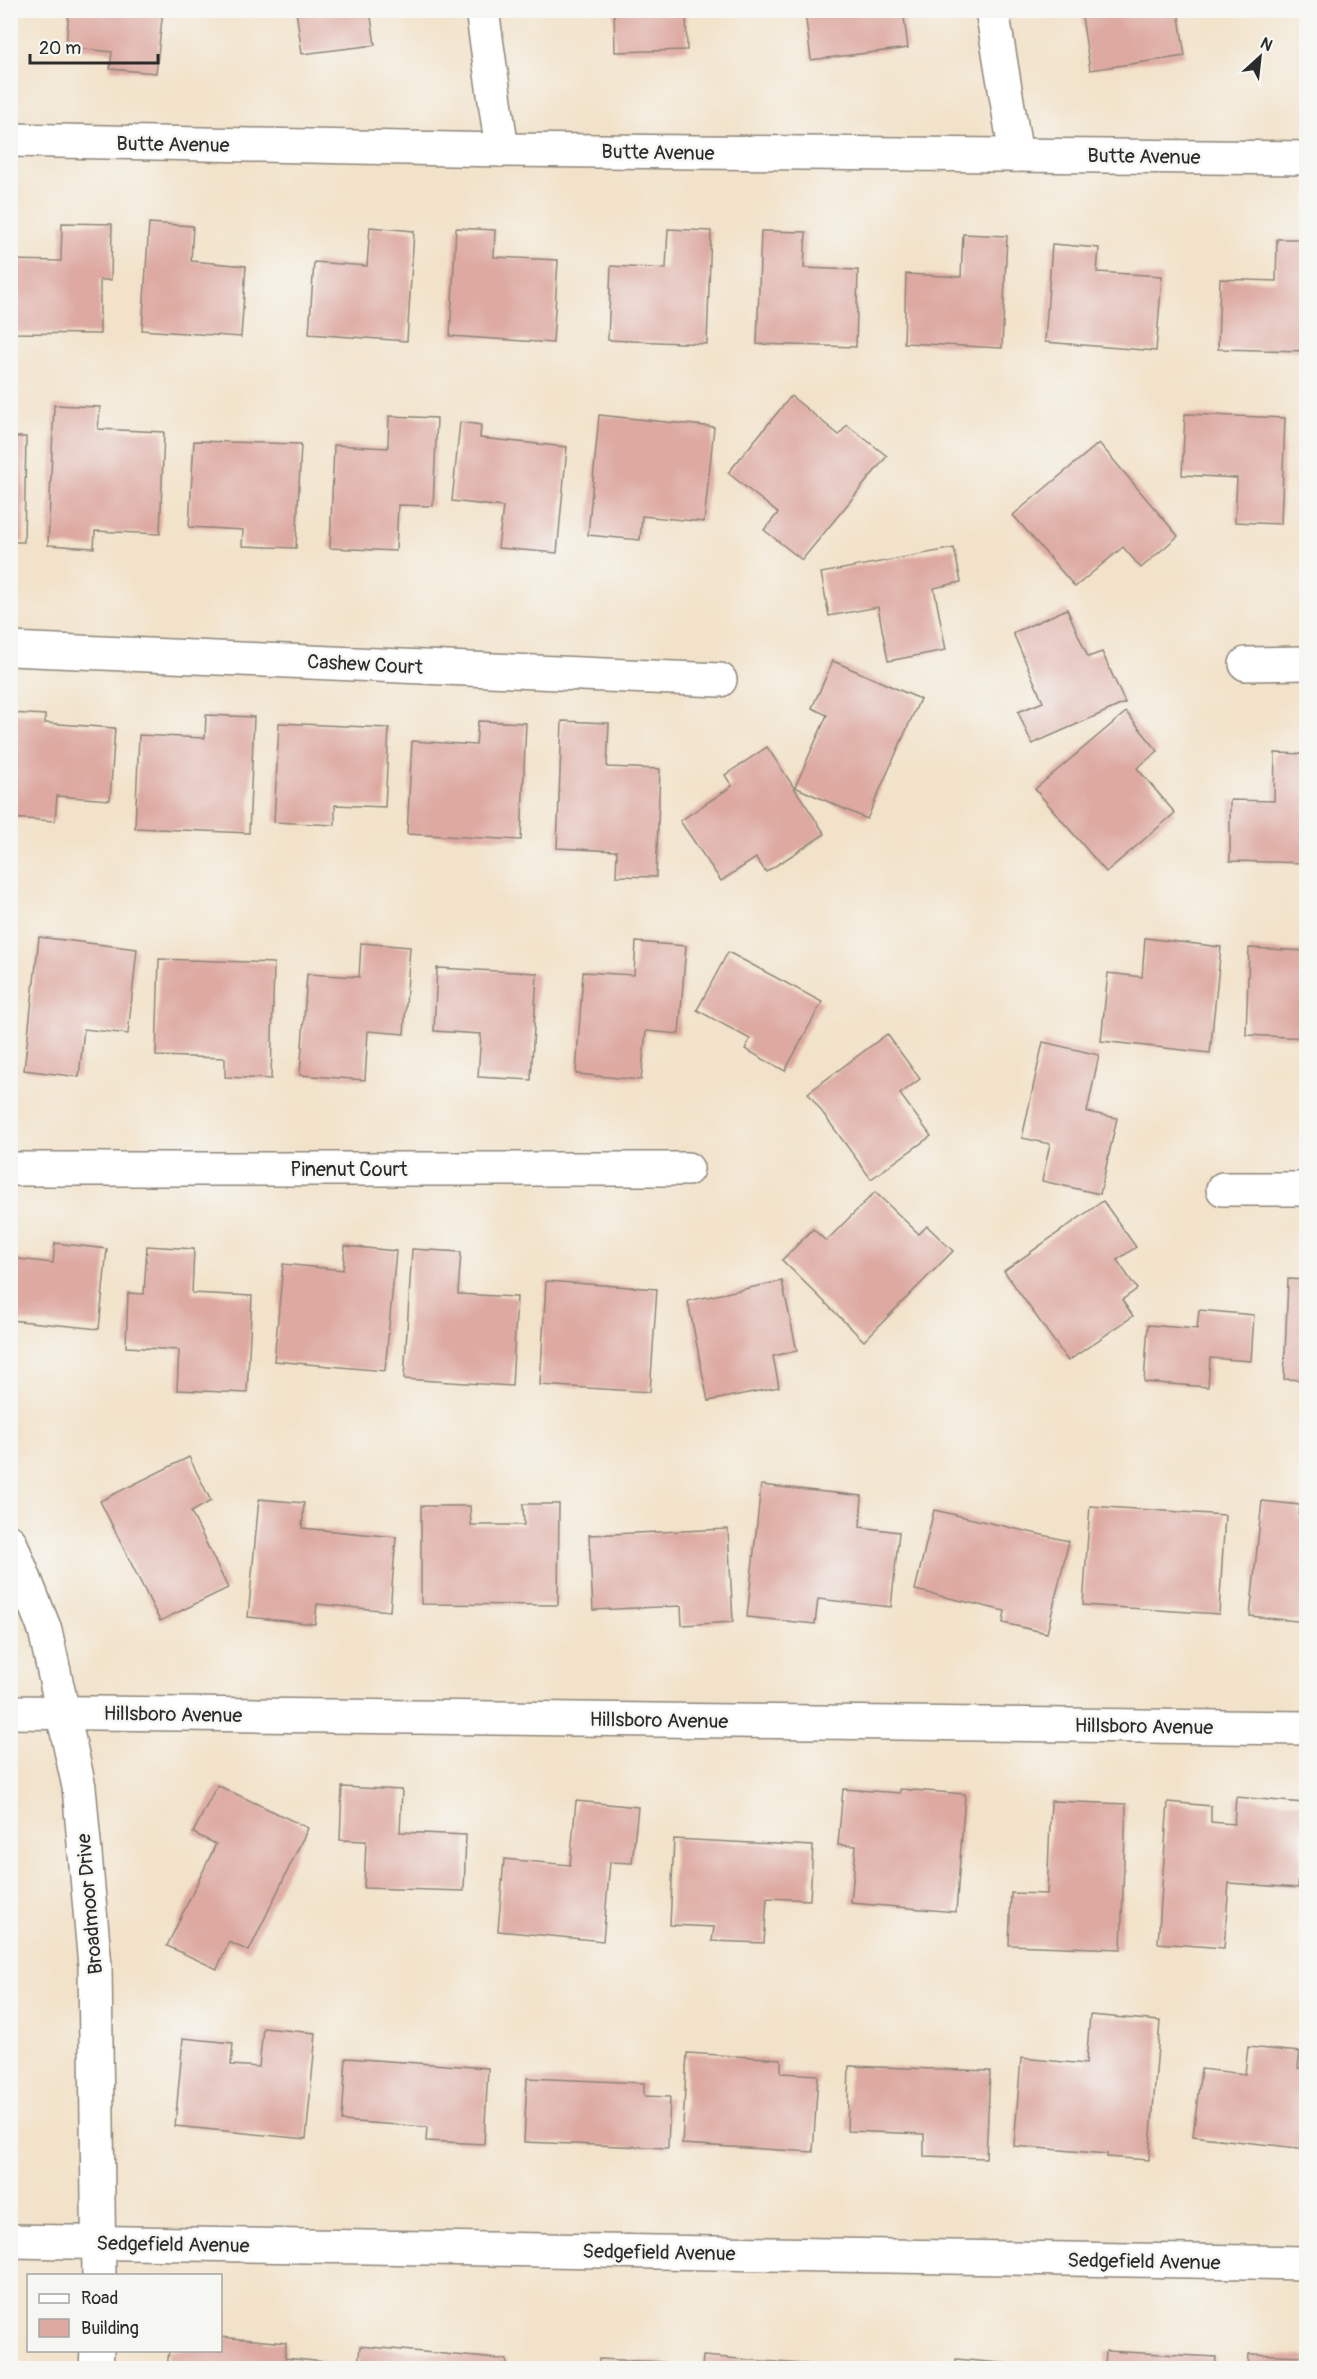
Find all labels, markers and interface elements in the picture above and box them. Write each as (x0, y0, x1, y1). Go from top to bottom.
scale bar (30, 27, 158, 65)
north arrow (1230, 27, 1290, 87)
text: N (1257, 33, 1276, 56)
text: 20 m (39, 37, 81, 60)
street label: Butte Avenue (116, 131, 230, 158)
street label: Butte Avenue (601, 139, 715, 166)
street label: Butte Avenue (1087, 143, 1201, 170)
street label: Cashew Court (306, 649, 424, 680)
street label: Pinenut Court (290, 1157, 409, 1182)
street label: Hillsboro Avenue (104, 1701, 243, 1728)
street label: Hillsboro Avenue (590, 1707, 729, 1734)
street label: Hillsboro Avenue (1075, 1713, 1214, 1740)
street label: Broadmoor Drive (71, 1832, 108, 1975)
street label: Sedgefield Avenue (96, 2231, 250, 2258)
street label: Sedgefield Avenue (582, 2239, 736, 2266)
street label: Sedgefield Avenue (1067, 2248, 1221, 2275)
legend (27, 2274, 222, 2352)
text: Road (81, 2287, 118, 2310)
text: Building (81, 2317, 139, 2340)

